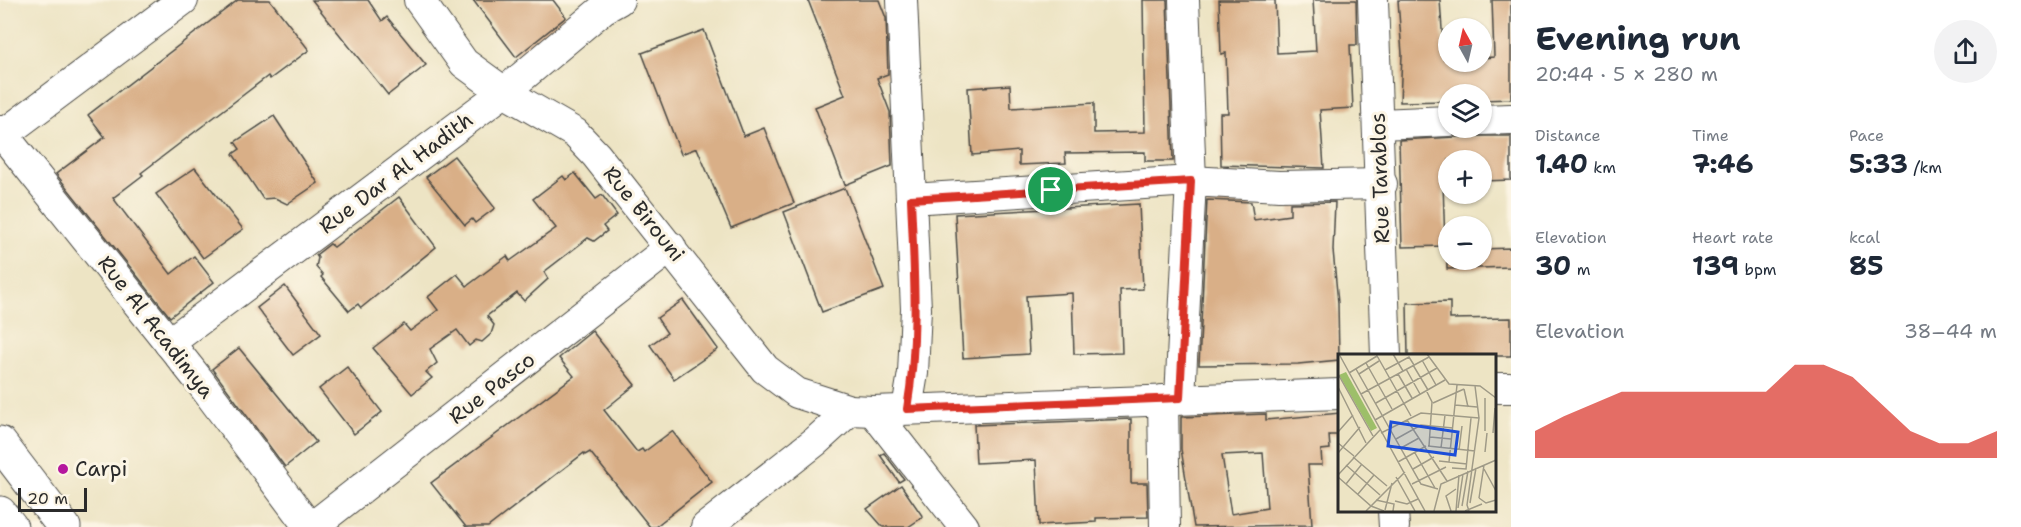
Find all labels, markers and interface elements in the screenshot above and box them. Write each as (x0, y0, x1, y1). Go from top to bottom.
text: Evening run (1535, 16, 1741, 61)
north arrow (1438, 18, 1492, 72)
map controls (1438, 18, 1492, 270)
button: share (1934, 20, 1997, 83)
text: 20:44 · 5 × 280 m (1535, 61, 1718, 87)
button: layers (1438, 84, 1492, 138)
street label: Rue Dar Al Hadith (313, 106, 479, 240)
street label: Rue Tarablos (1364, 112, 1396, 244)
text: Distance (1535, 125, 1601, 146)
text: Time (1692, 125, 1729, 146)
text: Pace (1849, 125, 1884, 146)
text: 1.40 (1535, 146, 1588, 181)
text: 7:46 (1692, 146, 1754, 181)
text: 5:33 (1849, 146, 1908, 181)
button: + (1438, 150, 1492, 204)
text: km (1588, 157, 1616, 178)
text: /km (1908, 157, 1942, 178)
street label: Rue Birouni (597, 160, 691, 268)
pin (1025, 164, 1076, 215)
icon: arrive (1034, 173, 1067, 206)
button: − (1438, 216, 1492, 270)
text: Elevation (1535, 227, 1607, 248)
text: Heart rate (1692, 227, 1774, 248)
text: kcal (1849, 227, 1880, 248)
text: 30 (1535, 248, 1571, 283)
text: 139 (1692, 248, 1739, 283)
text: 85 (1849, 248, 1883, 283)
street label: Rue Al Acadimya (91, 250, 221, 404)
text: m (1571, 259, 1591, 280)
text: bpm (1739, 259, 1777, 280)
text: Elevation (1535, 318, 1625, 344)
text: 38–44 m (1904, 318, 1997, 344)
street label: Rue Pasco (443, 346, 541, 430)
inset map (1338, 354, 1496, 512)
place label: Carpi (75, 455, 127, 483)
marker: Carpi (56, 462, 70, 476)
scale bar (18, 485, 87, 512)
text: 20 m (27, 488, 68, 509)

